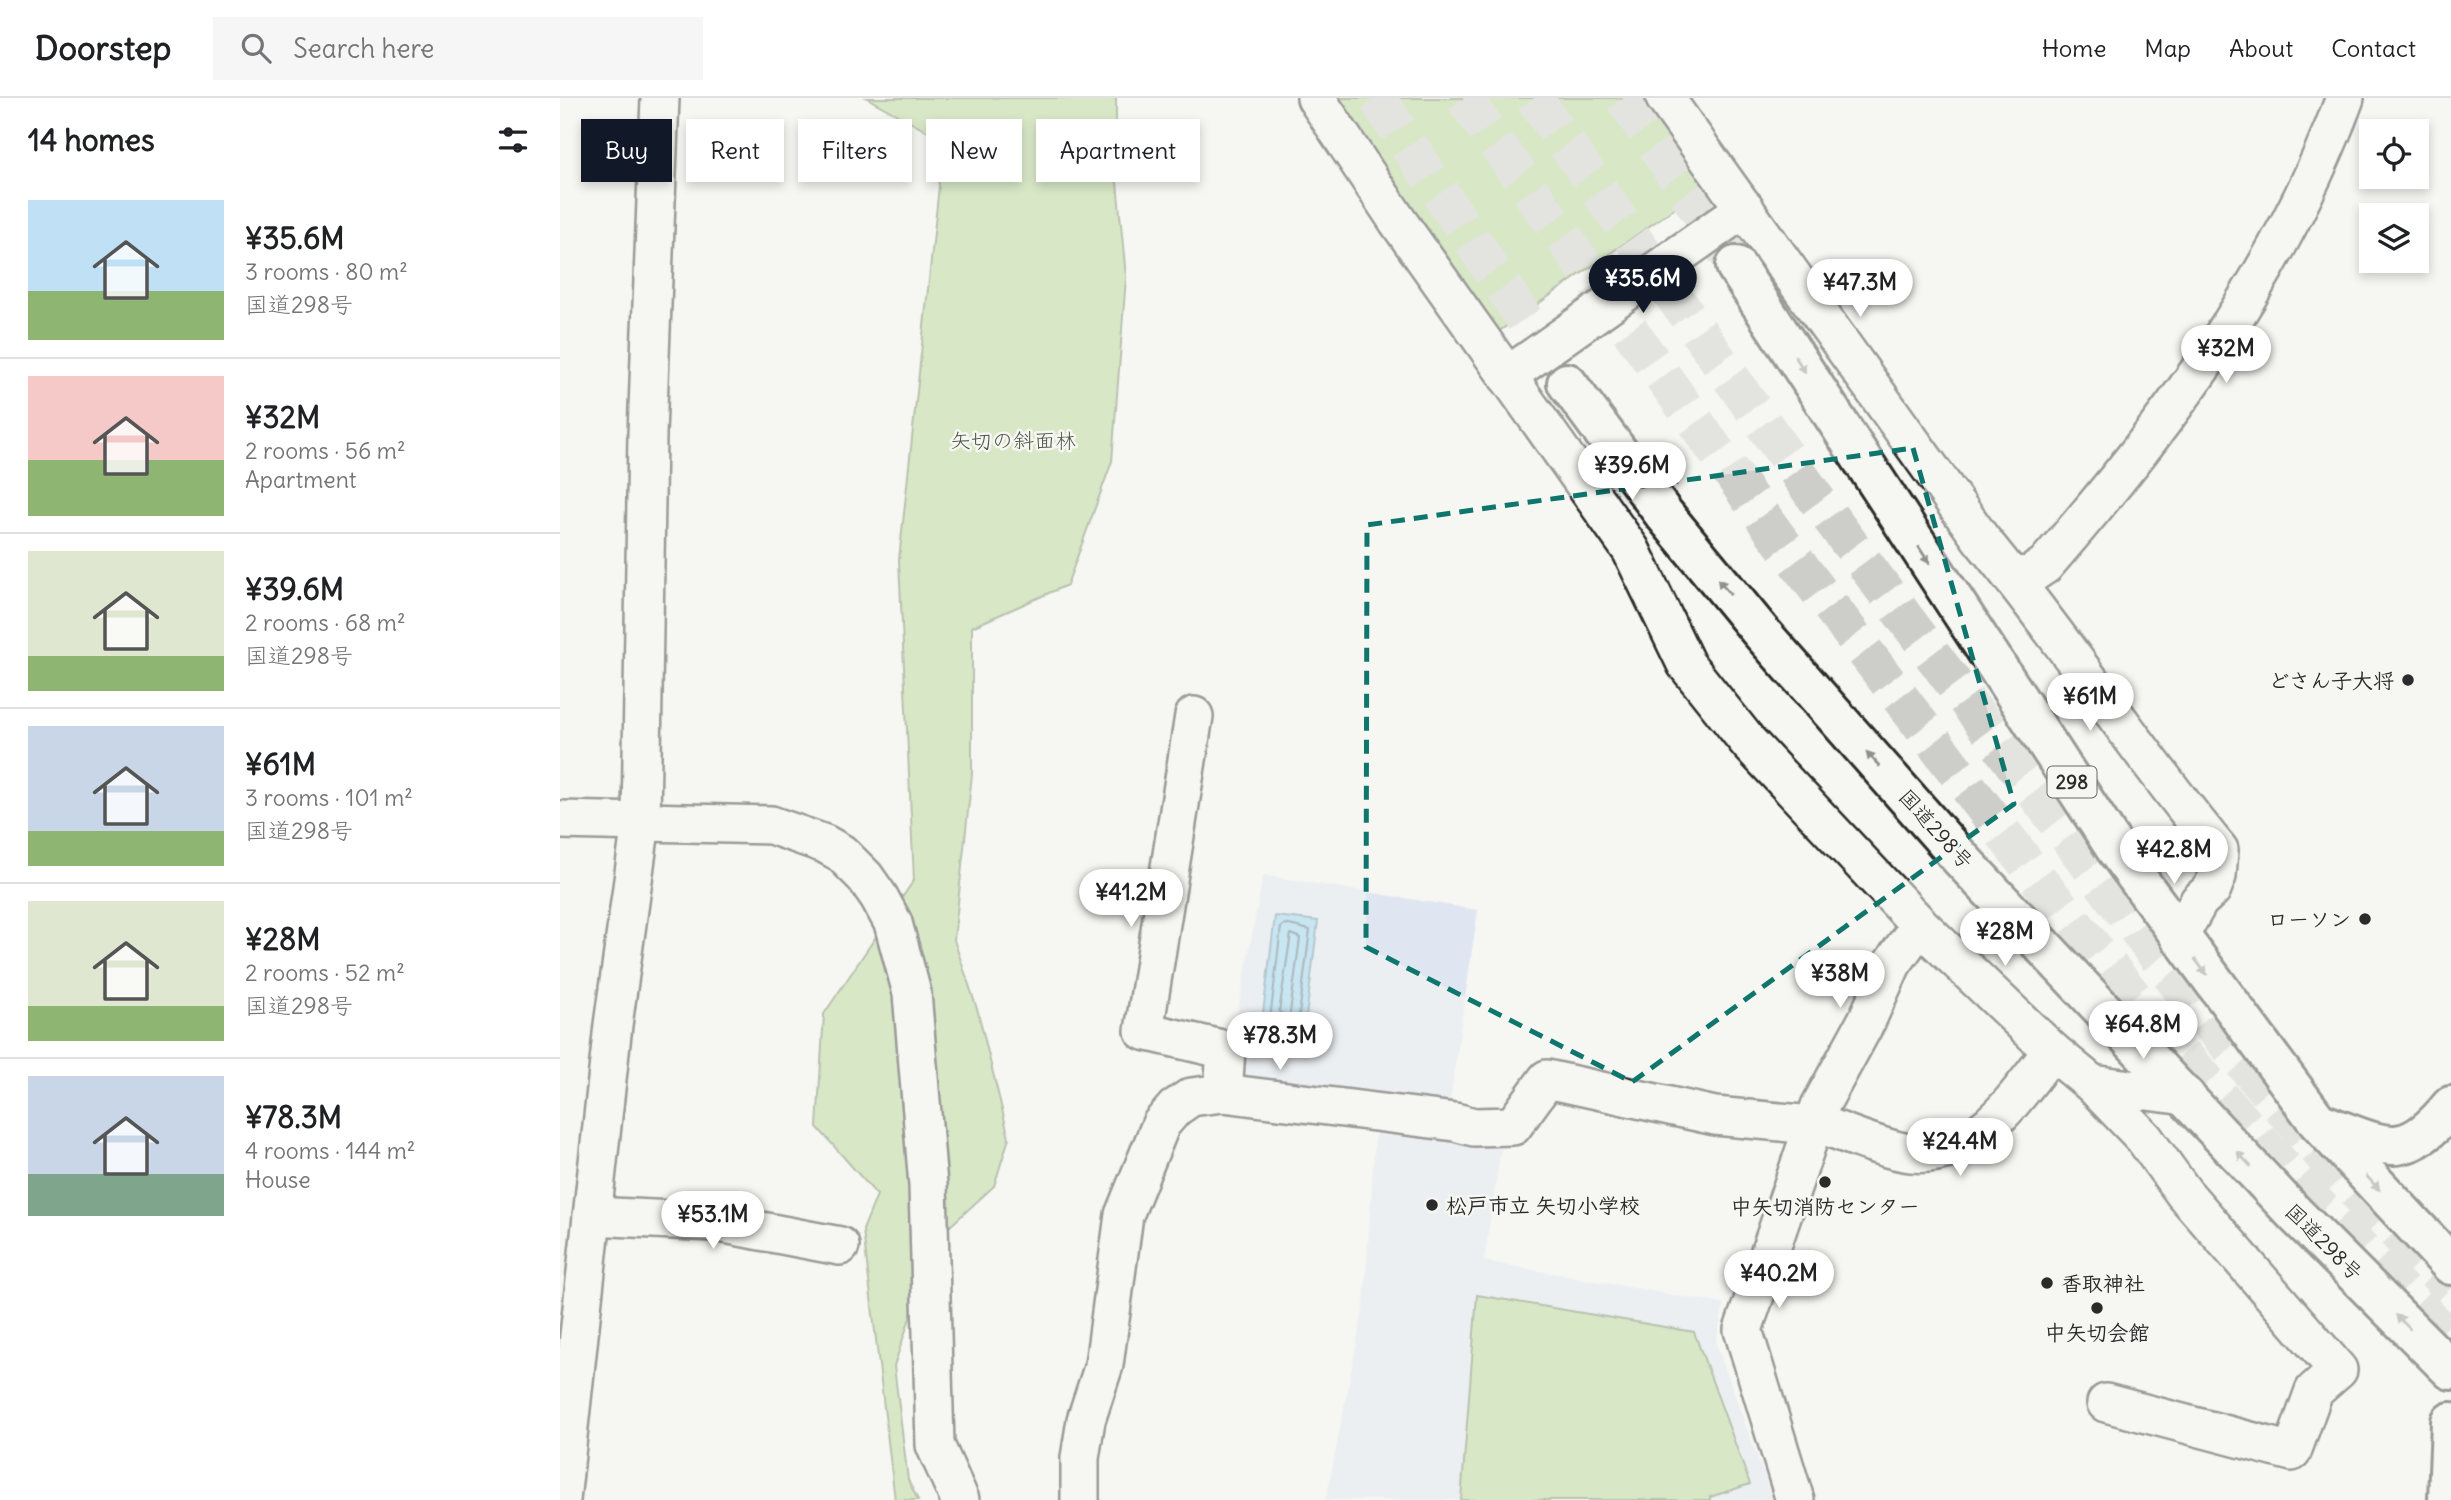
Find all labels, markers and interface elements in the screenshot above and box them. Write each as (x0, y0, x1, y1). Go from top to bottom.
search box (213, 17, 703, 80)
text: Doorstep (35, 27, 171, 69)
icon: search (237, 29, 275, 67)
text: Search here (293, 32, 434, 65)
text: Home (2042, 33, 2106, 63)
text: Map (2144, 33, 2191, 63)
text: About (2229, 33, 2293, 63)
text: Contact (2331, 33, 2416, 63)
chip: Buy (581, 119, 672, 182)
chip: Rent (686, 119, 784, 182)
chip: Filters (798, 119, 912, 182)
chip: New (926, 119, 1022, 182)
chip: Apartment (1036, 119, 1200, 182)
map controls (2359, 119, 2429, 273)
button: locate (2359, 119, 2429, 189)
text: 14 homes (28, 121, 155, 159)
icon: filters (494, 121, 532, 159)
button: layers (2359, 203, 2429, 273)
text: ¥35.6M (245, 219, 345, 257)
icon: home (84, 228, 168, 312)
pin: ¥35.6M (1586, 256, 1700, 315)
text: 3 rooms · 80 m² (245, 257, 408, 286)
pin: ¥47.3M (1803, 260, 1917, 319)
text: ¥35.6M (1605, 263, 1681, 292)
text: ¥47.3M (1823, 267, 1897, 296)
text: 国道298号 (245, 290, 353, 319)
pin: ¥32M (2185, 326, 2267, 385)
text: ¥32M (2197, 333, 2255, 362)
one-way arrow (1793, 354, 1806, 374)
text: ¥32M (245, 398, 320, 436)
icon: home (84, 404, 168, 488)
park label: 矢切の斜面林 (950, 427, 1076, 454)
text: 2 rooms · 56 m² (245, 436, 406, 465)
pin: ¥39.6M (1575, 442, 1689, 502)
text: ¥39.6M (1594, 450, 1670, 479)
text: Apartment (245, 465, 357, 494)
one-way arrow (1917, 545, 1930, 565)
text: ¥39.6M (245, 570, 344, 608)
icon: home (84, 579, 168, 663)
one-way arrow (1716, 579, 1731, 597)
text: 2 rooms · 68 m² (245, 608, 406, 637)
text: 国道298号 (245, 641, 353, 670)
place label: どさん子大将 (2268, 667, 2394, 694)
marker: どさん子大将 (2400, 672, 2416, 688)
pin: ¥61M (2049, 674, 2131, 733)
text: ¥61M (2063, 681, 2117, 710)
text: ¥61M (245, 745, 316, 783)
one-way arrow (1865, 750, 1881, 768)
icon: home (84, 754, 168, 838)
road number: 298 (2048, 766, 2096, 797)
text: 3 rooms · 101 m² (245, 783, 413, 812)
street label: 国道298号 (1893, 783, 1979, 875)
text: 国道298号 (245, 816, 353, 845)
pin: ¥42.8M (2117, 826, 2231, 886)
text: ¥42.8M (2136, 834, 2212, 863)
pin: ¥41.2M (1074, 870, 1188, 929)
text: ¥41.2M (1095, 877, 1167, 906)
place label: ローソン (2267, 906, 2351, 933)
pin: ¥28M (1964, 908, 2046, 968)
marker: ローソン (2357, 911, 2373, 927)
text: ¥28M (1976, 916, 2034, 945)
text: ¥28M (245, 920, 321, 958)
icon: home (84, 929, 168, 1013)
pin: ¥38M (1799, 950, 1881, 1010)
text: 2 rooms · 52 m² (245, 958, 405, 987)
text: ¥38M (1811, 958, 1869, 987)
one-way arrow (2194, 958, 2208, 976)
text: 国道298号 (245, 991, 353, 1020)
pin: ¥64.8M (2086, 1002, 2200, 1061)
text: ¥64.8M (2105, 1009, 2181, 1038)
pin: ¥78.3M (1223, 1012, 1337, 1072)
text: ¥78.3M (1243, 1020, 1317, 1049)
text: ¥78.3M (245, 1098, 342, 1136)
icon: home (84, 1104, 168, 1188)
pin: ¥24.4M (1903, 1118, 2017, 1178)
text: ¥24.4M (1922, 1126, 1998, 1155)
text: 4 rooms · 144 m² (245, 1136, 415, 1165)
one-way arrow (2236, 1150, 2252, 1168)
text: House (245, 1165, 311, 1194)
marker: 中矢切消防センター (1817, 1174, 1833, 1190)
one-way arrow (2365, 1174, 2381, 1191)
pin: ¥53.1M (656, 1192, 770, 1251)
place label: 松戸市立 矢切小学校 (1446, 1192, 1640, 1219)
place label: 中矢切消防センター (1731, 1193, 1920, 1220)
marker: 松戸市立 矢切小学校 (1424, 1197, 1440, 1213)
street label: 国道298号 (2280, 1198, 2368, 1286)
text: ¥53.1M (677, 1199, 749, 1228)
pin: ¥40.2M (1722, 1250, 1836, 1310)
text: ¥40.2M (1740, 1258, 1818, 1287)
place label: 香取神社 (2061, 1270, 2145, 1297)
marker: 香取神社 (2039, 1275, 2055, 1291)
marker: 中矢切会館 (2089, 1300, 2105, 1316)
one-way arrow (2395, 1314, 2411, 1330)
place label: 中矢切会館 (2045, 1319, 2150, 1346)

